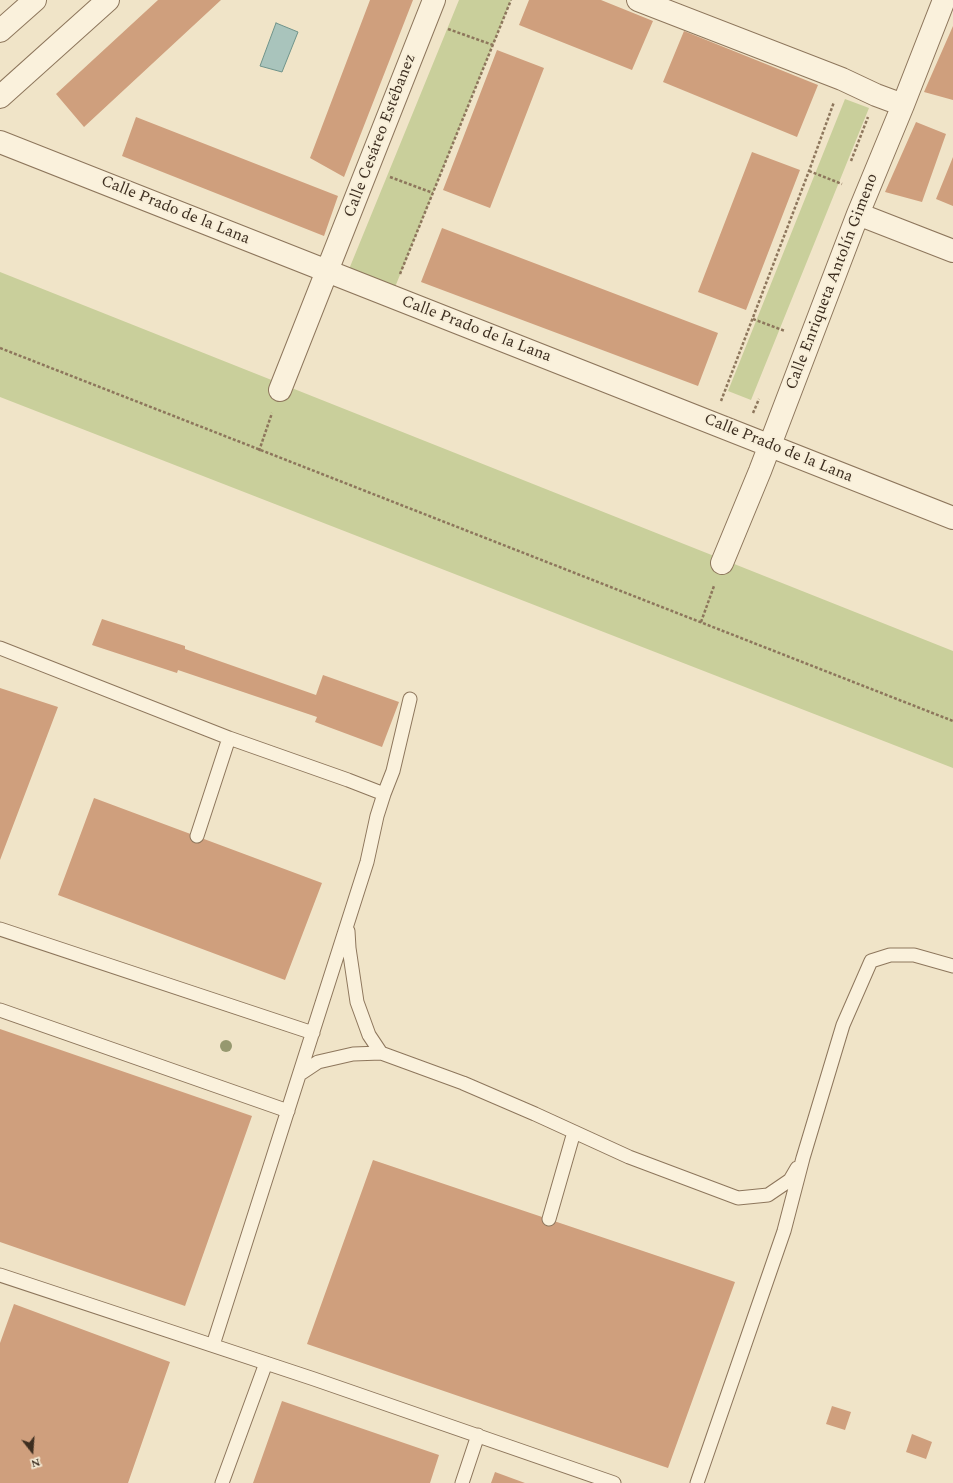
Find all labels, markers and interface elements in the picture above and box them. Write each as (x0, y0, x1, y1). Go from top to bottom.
street label: Calle Cesáreo Estébanez (341, 52, 421, 220)
street label: Calle Enriqueta Antolín Gimeno (783, 171, 883, 393)
street label: Calle Prado de la Lana (98, 172, 252, 250)
street label: Calle Prado de la Lana (398, 293, 554, 367)
street label: Calle Prado de la Lana (701, 410, 855, 488)
north arrow (12, 1431, 52, 1471)
text: N (29, 1454, 42, 1472)

